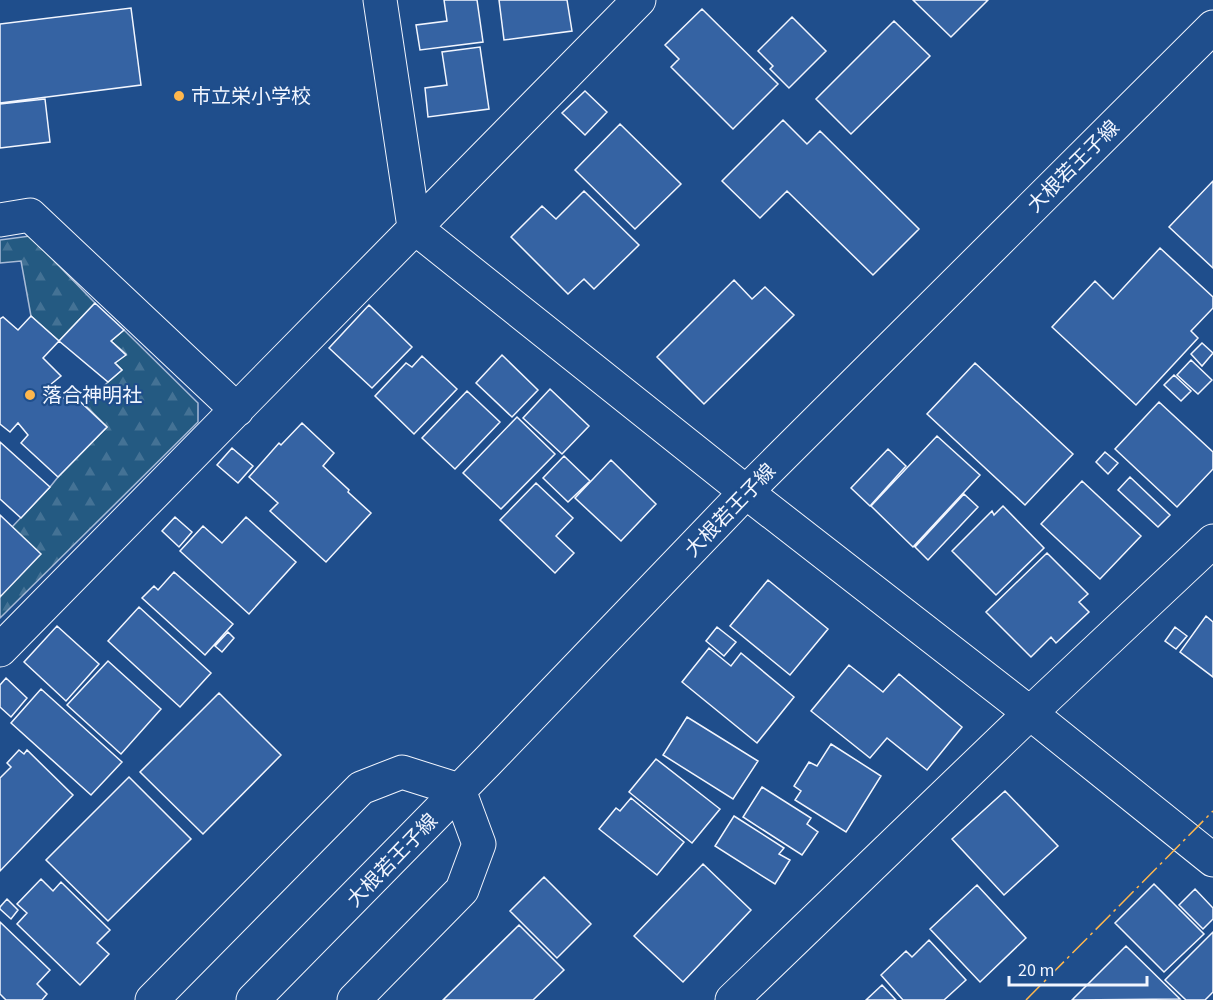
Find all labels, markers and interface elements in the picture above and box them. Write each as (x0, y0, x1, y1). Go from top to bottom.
place label: 市立栄小学校 (191, 83, 311, 111)
marker: 市立栄小学校 (172, 89, 186, 103)
street label: 大根若王子線 (1021, 114, 1126, 219)
place label: 落合神明社 (42, 382, 142, 410)
marker: 落合神明社 (23, 388, 37, 402)
street label: 大根若王子線 (679, 458, 782, 564)
street label: 大根若王子線 (341, 808, 444, 914)
scale bar (1009, 949, 1147, 987)
text: 20 m (1018, 958, 1054, 983)

